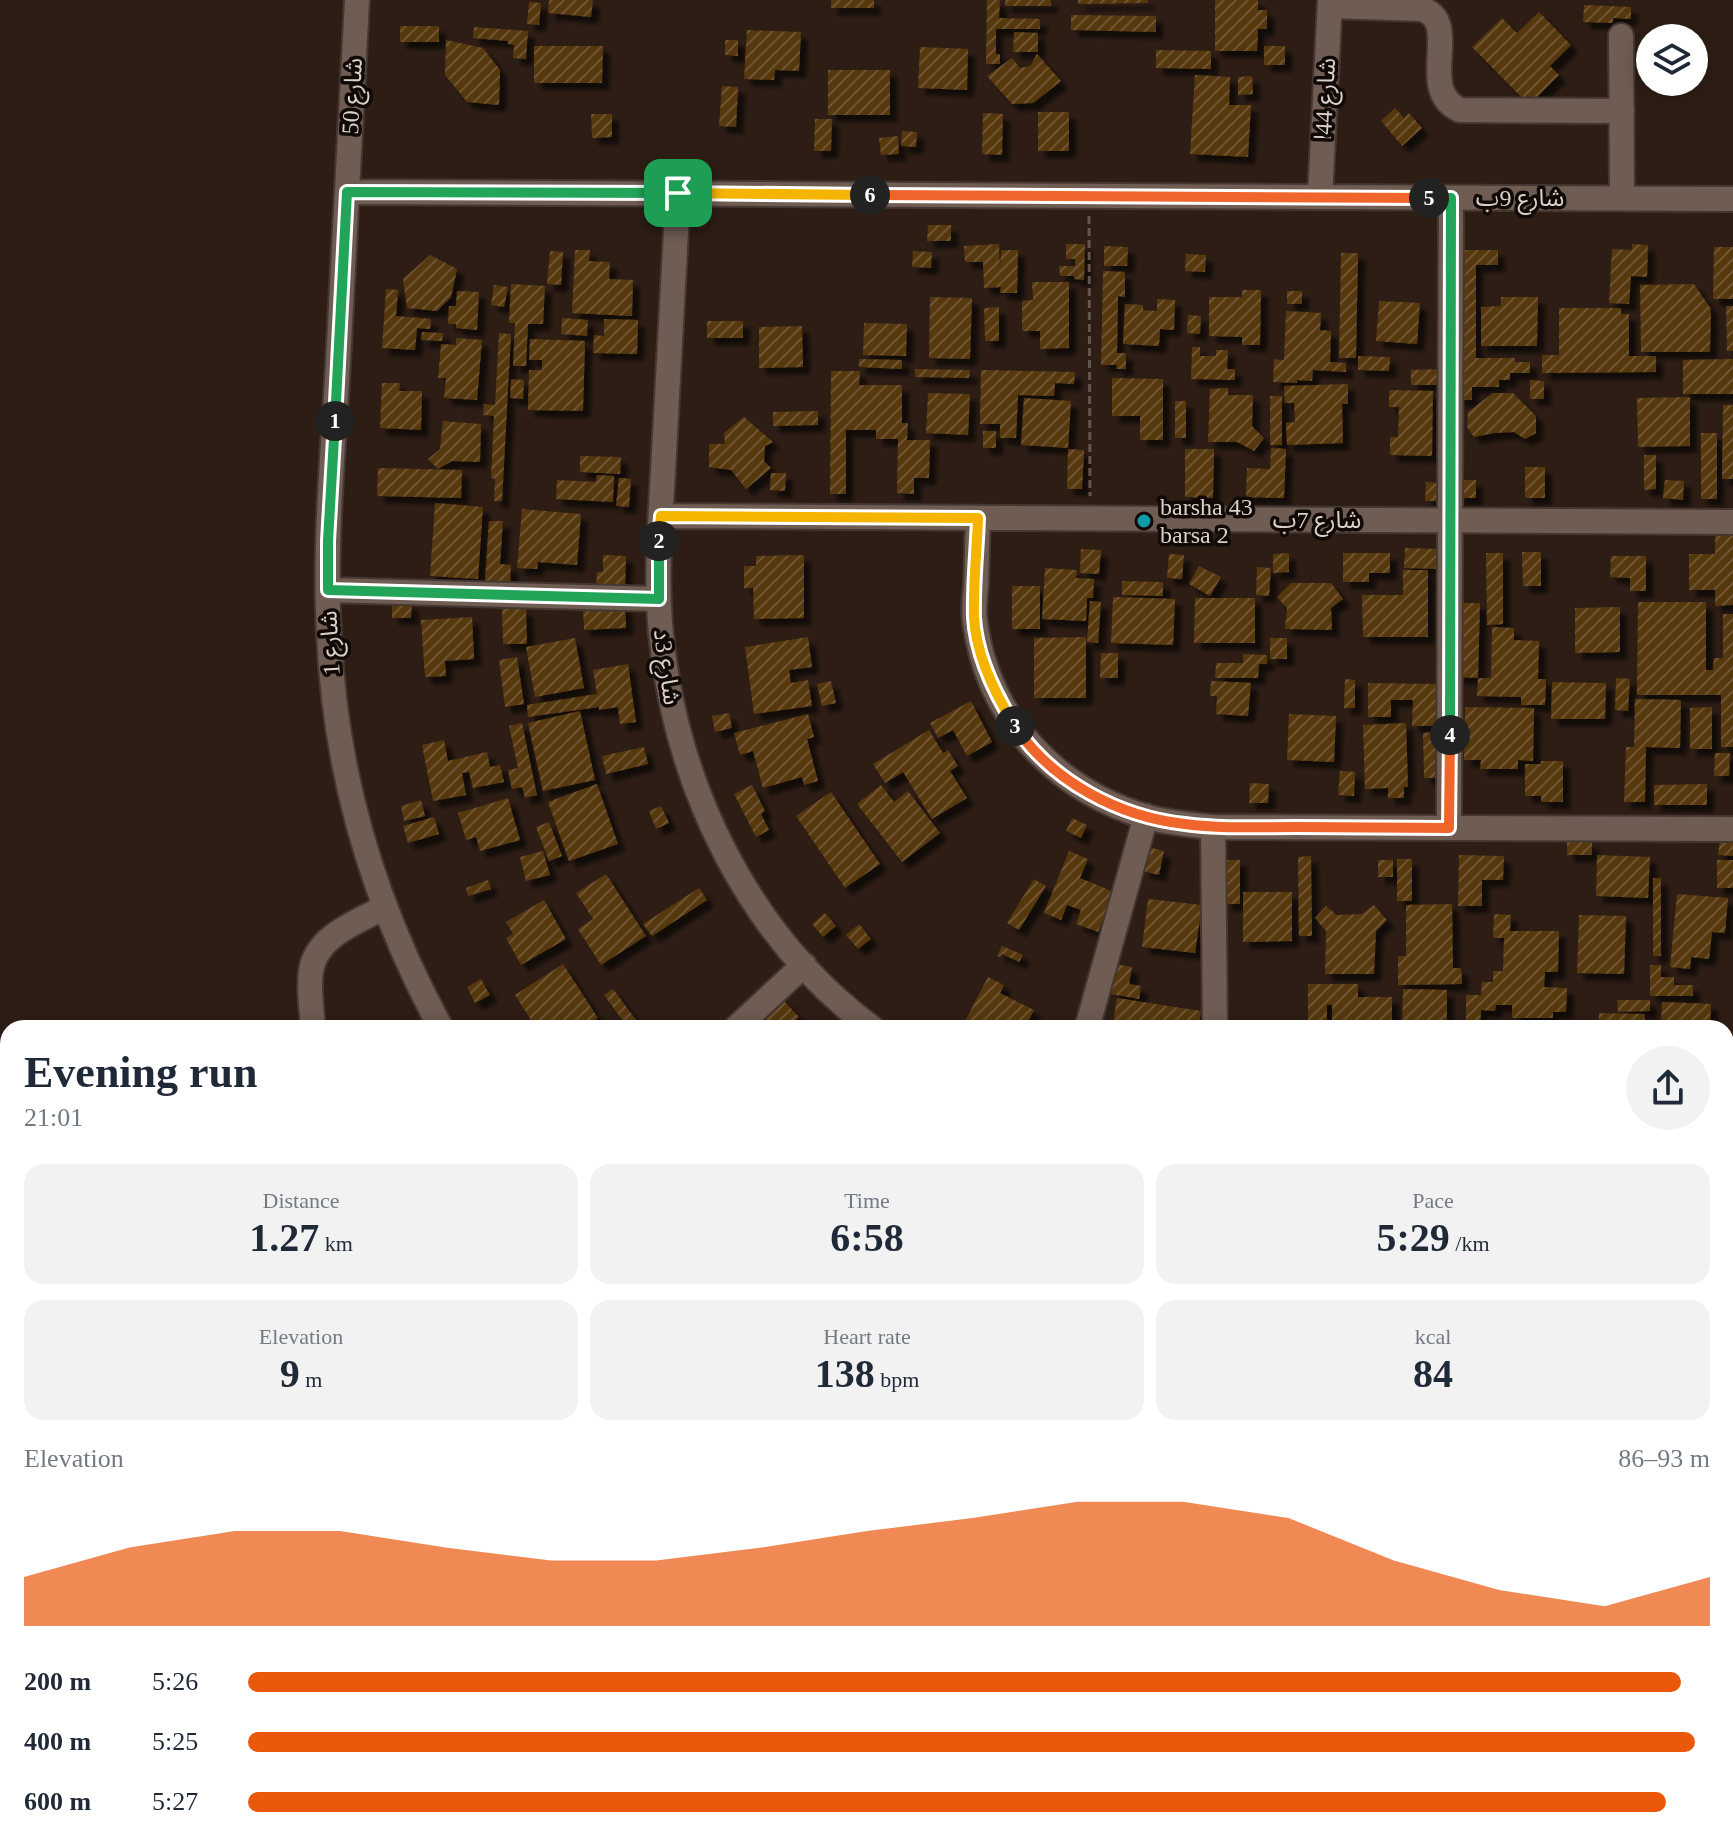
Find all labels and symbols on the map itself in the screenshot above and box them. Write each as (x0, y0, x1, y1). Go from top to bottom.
street label: شارع 50 (337, 57, 371, 135)
street label: شارع 44ا (1310, 57, 1344, 141)
pin (644, 159, 712, 227)
pin: 6 (850, 175, 890, 215)
pin: 5 (1409, 178, 1449, 218)
street label: شارع 9ب (1476, 185, 1564, 215)
pin: 1 (315, 401, 355, 441)
place label: barsha 43 barsa 2 (1160, 494, 1253, 548)
street label: شارع 7ب (1273, 507, 1361, 537)
marker: barsha 43 barsa 2 (1135, 512, 1153, 530)
pin: 2 (639, 521, 679, 561)
street label: شارع 1 (315, 610, 349, 676)
street label: شارع 3د (645, 627, 685, 707)
pin: 3 (995, 706, 1035, 746)
pin: 4 (1430, 715, 1470, 755)

